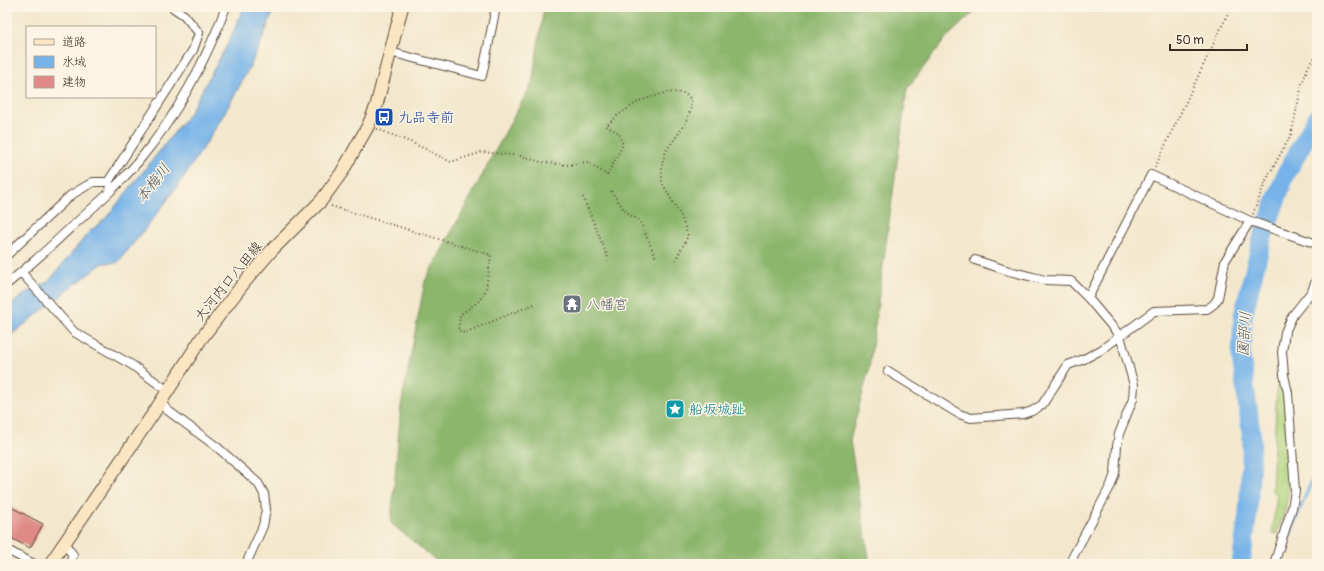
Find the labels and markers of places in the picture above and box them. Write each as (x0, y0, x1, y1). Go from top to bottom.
bus stop icon: 九品寺前 (373, 106, 395, 128)
place label: 九品寺前 (398, 109, 454, 126)
temple icon: 八幡宮 (561, 293, 583, 315)
place label: 八幡宮 (586, 296, 628, 313)
place icon: 船坂城趾 (664, 398, 686, 420)
place label: 船坂城趾 (689, 401, 745, 418)

